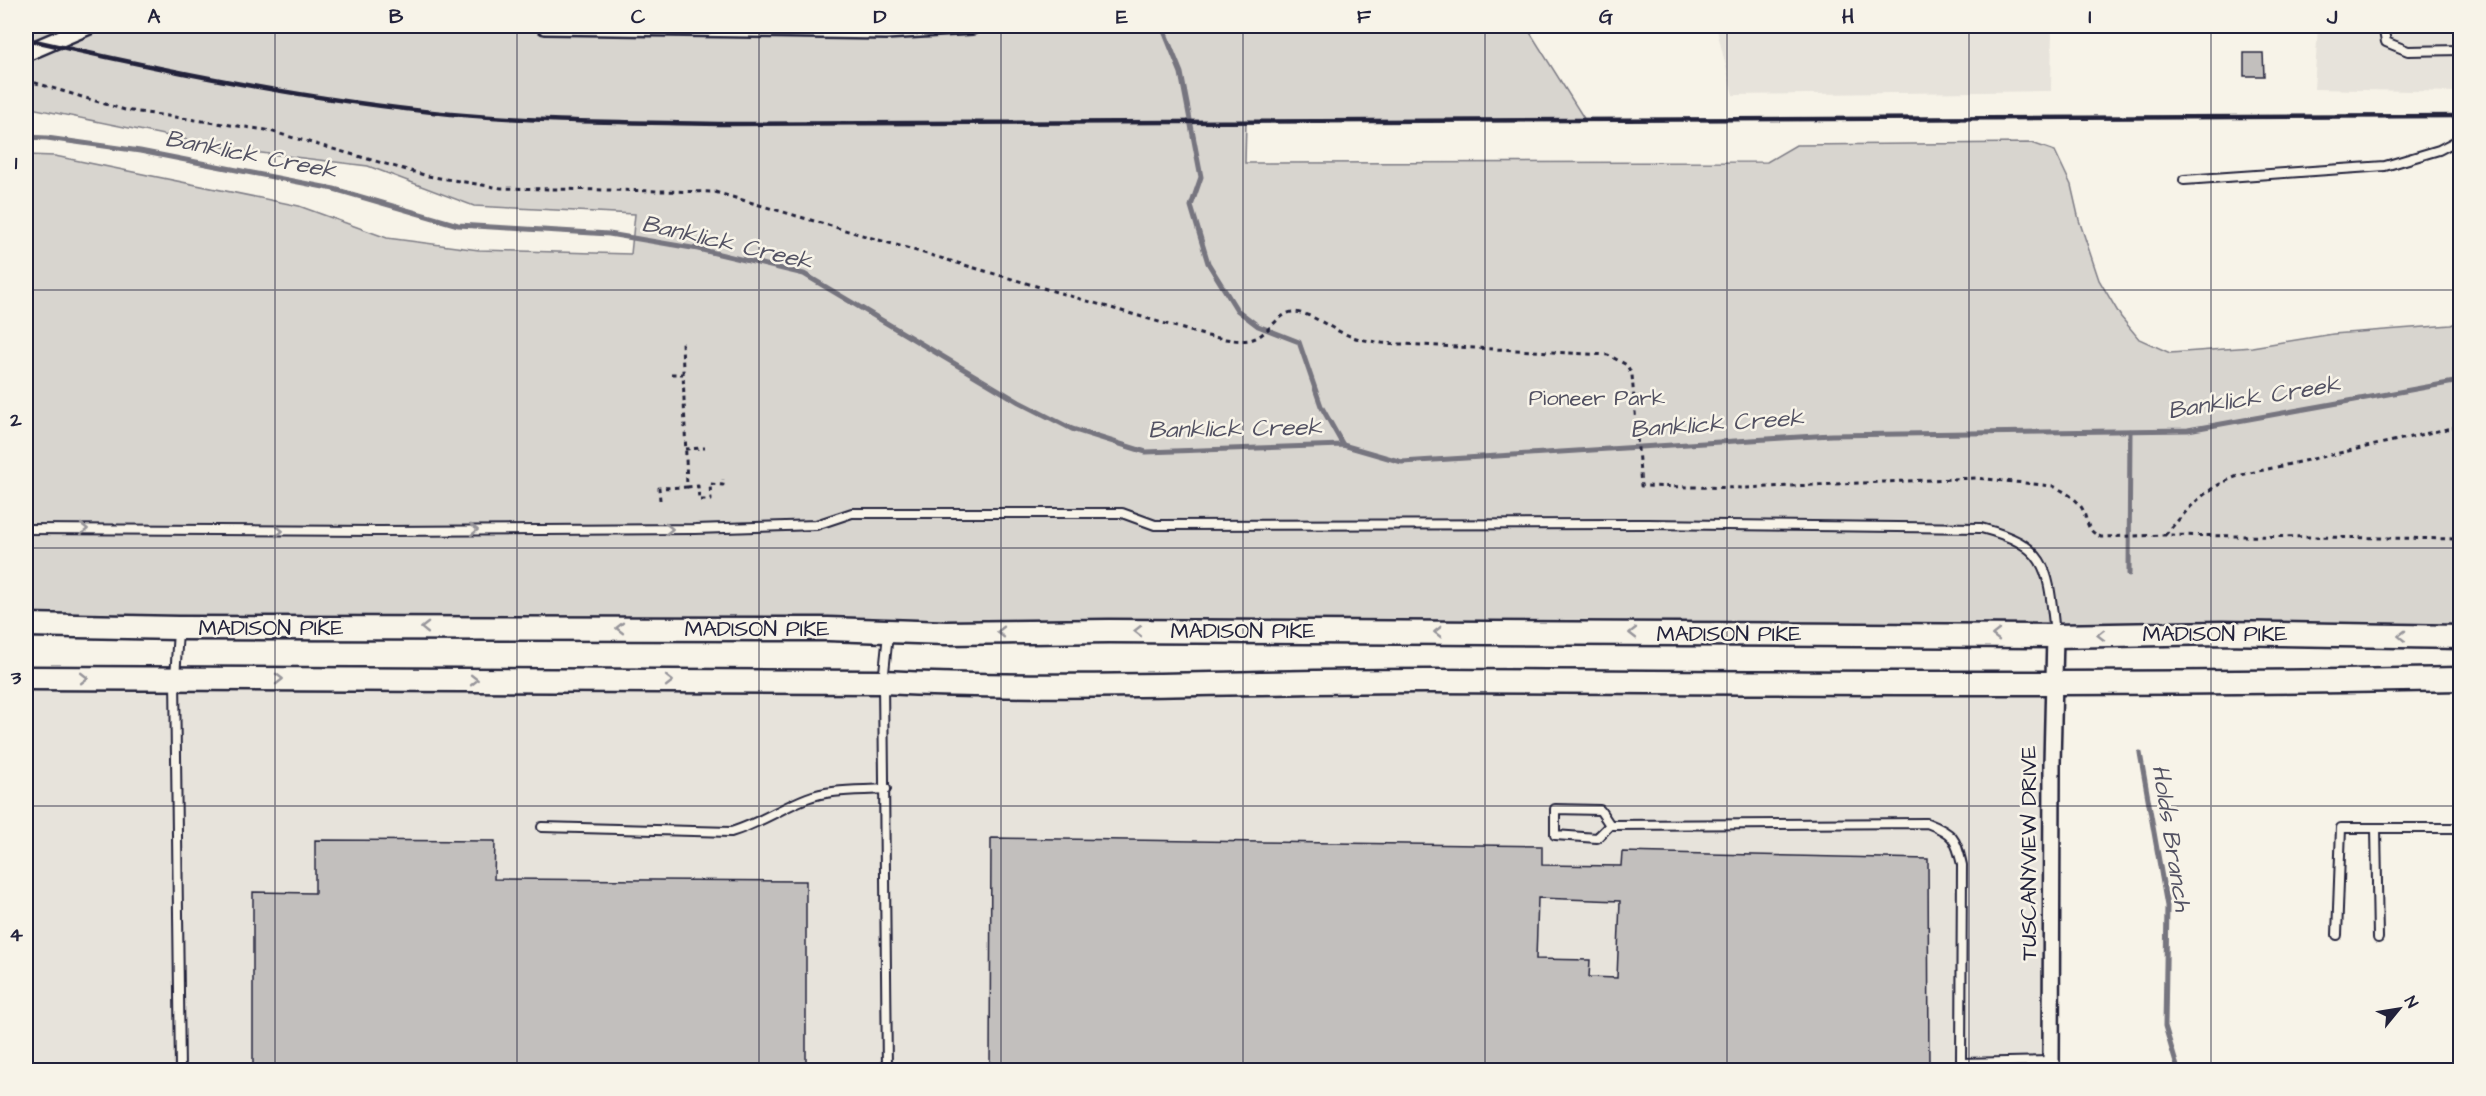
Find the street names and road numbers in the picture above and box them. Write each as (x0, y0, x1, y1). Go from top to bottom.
street label: MADISON PIKE (198, 613, 344, 644)
street label: MADISON PIKE (684, 614, 830, 645)
street label: MADISON PIKE (1170, 616, 1316, 647)
street label: MADISON PIKE (1656, 619, 1802, 650)
street label: MADISON PIKE (2142, 619, 2288, 650)
street label: TUSCANYVIEW DRIVE (2014, 745, 2045, 961)

